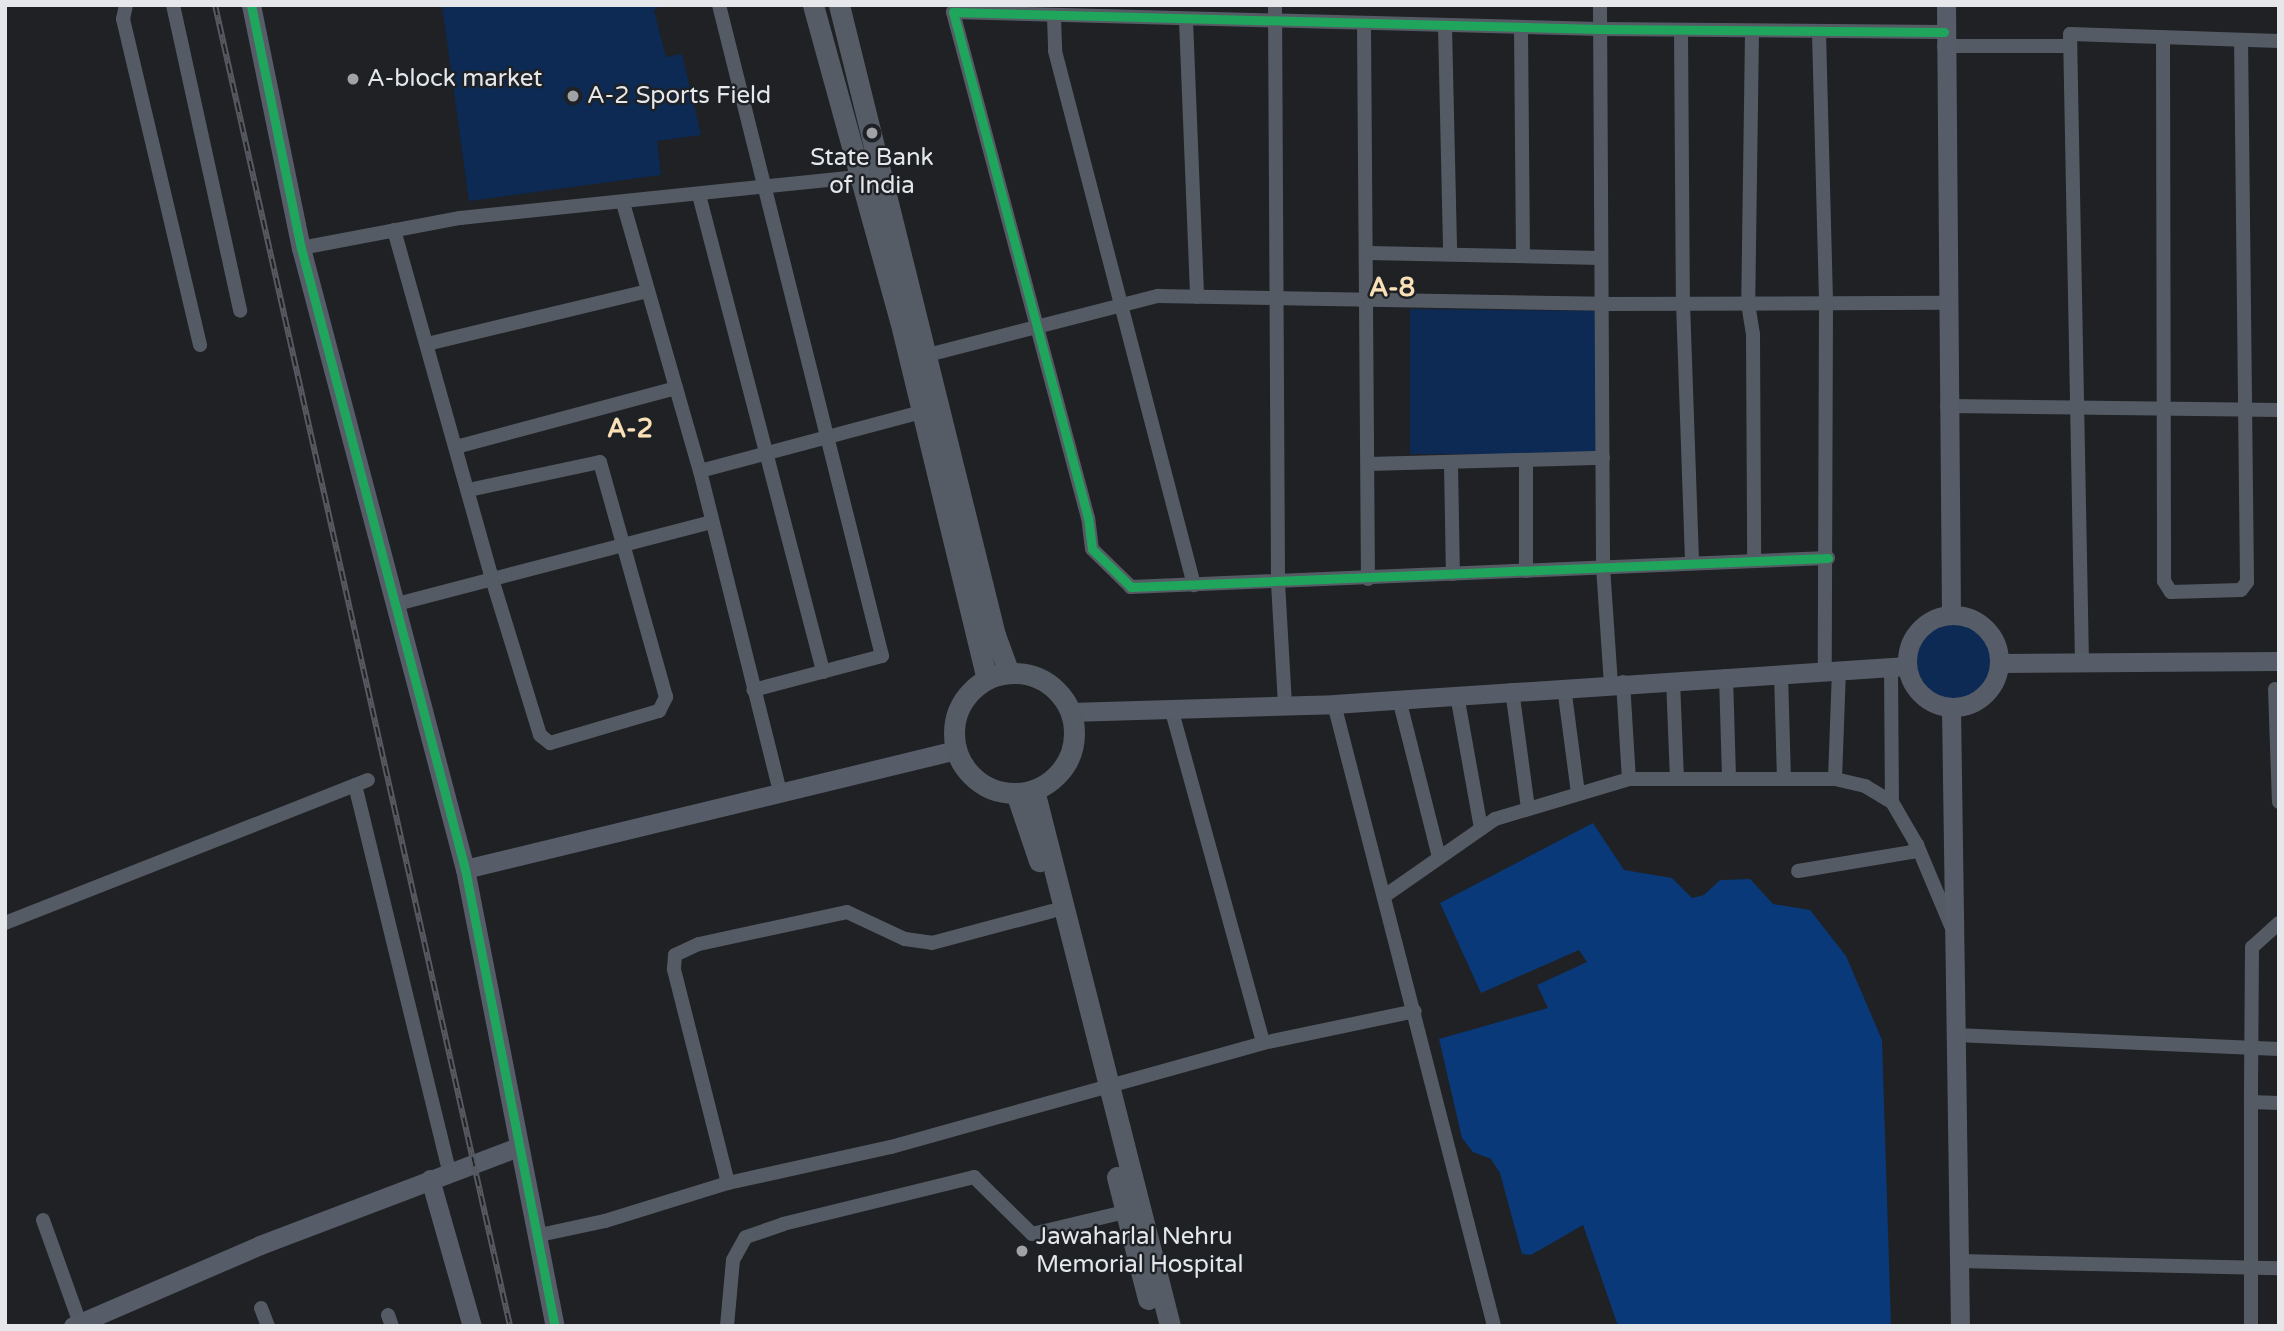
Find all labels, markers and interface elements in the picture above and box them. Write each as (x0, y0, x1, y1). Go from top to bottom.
place label: A-block market (367, 65, 543, 93)
marker: A-block market (345, 71, 361, 87)
place label: A-2 Sports Field (587, 82, 771, 110)
marker: A-2 Sports Field (565, 88, 581, 104)
marker: State Bank of India (864, 125, 880, 141)
place label: State Bank of India (810, 144, 934, 200)
district label: A-8 (1369, 272, 1415, 304)
district label: A-2 (607, 413, 653, 445)
place label: Jawaharlal Nehru Memorial Hospital (1036, 1223, 1244, 1279)
marker: Jawaharlal Nehru Memorial Hospital (1014, 1243, 1030, 1259)

